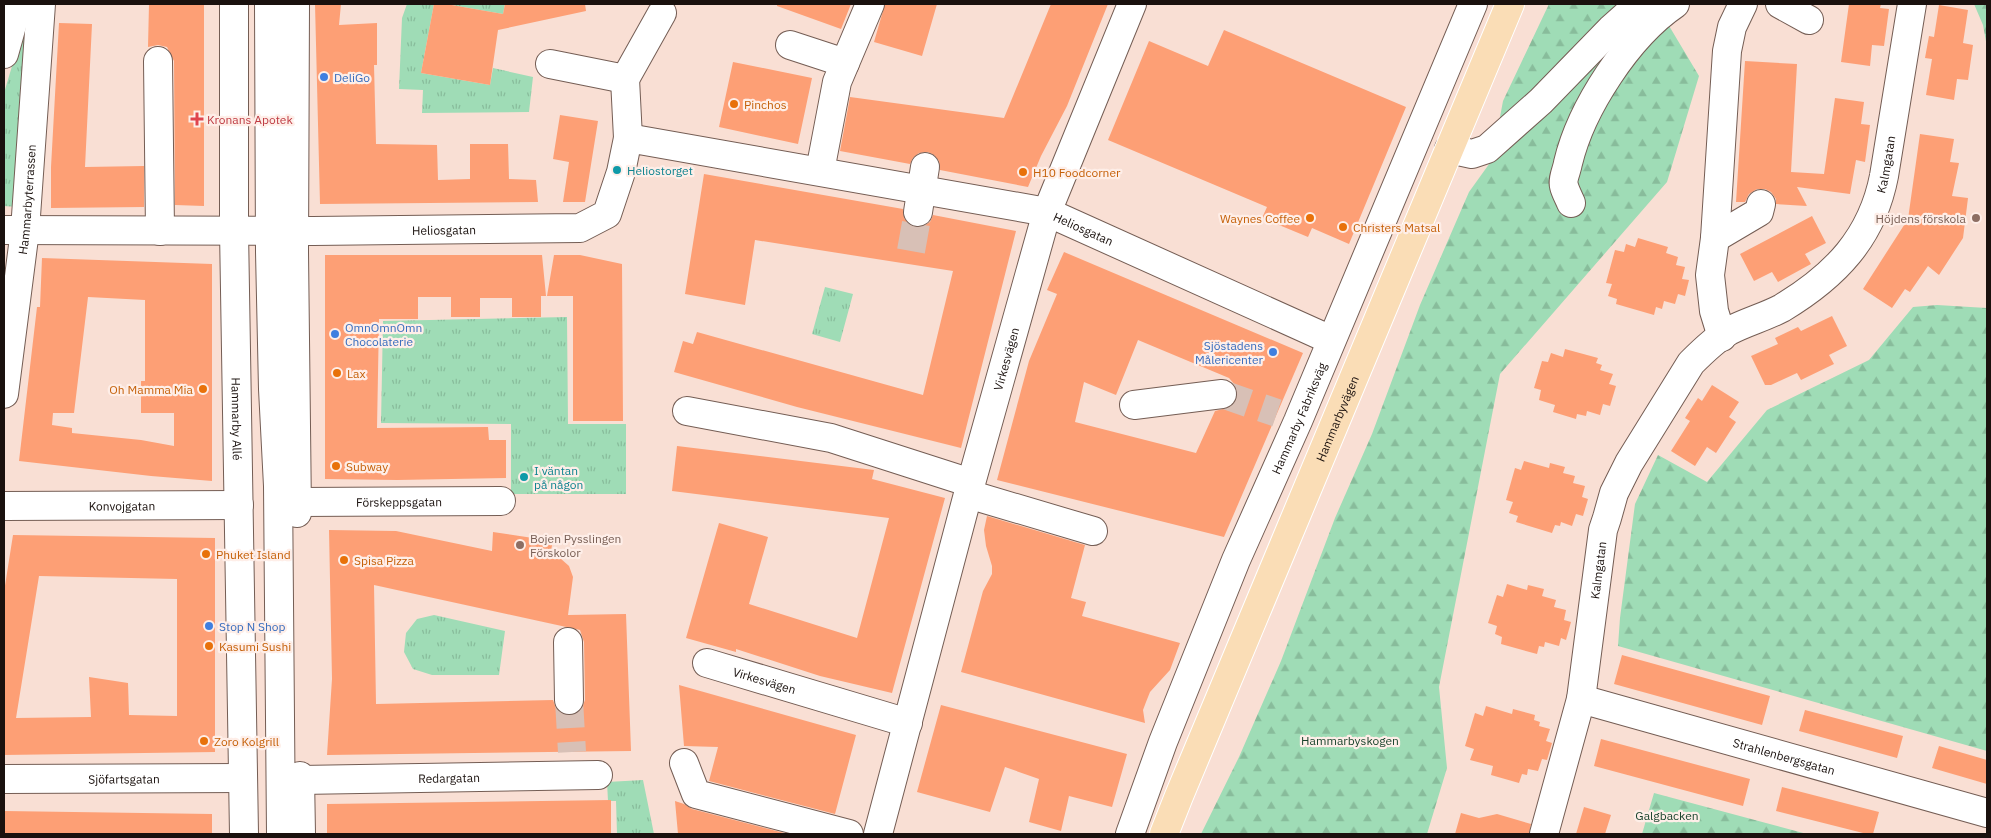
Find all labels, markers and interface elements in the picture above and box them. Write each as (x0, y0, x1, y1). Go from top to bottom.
place label: DeliGo (334, 70, 370, 85)
marker: DeliGo (318, 71, 330, 83)
place label: Pinchos (744, 97, 787, 112)
marker: Pinchos (728, 98, 740, 110)
place label: Kronans Apotek (207, 112, 293, 127)
marker: Kronans Apotek (191, 113, 203, 125)
street label: Kalmgatan (1873, 135, 1898, 195)
street label: Hammarbyterrassen (14, 144, 39, 255)
place label: Heliostorget (627, 163, 693, 178)
marker: Heliostorget (611, 164, 623, 176)
place label: H10 Foodcorner (1033, 165, 1121, 180)
marker: H10 Foodcorner (1017, 166, 1029, 178)
street label: Heliosgatan (1051, 208, 1116, 248)
place label: Waynes Coffee (1220, 211, 1300, 226)
place label: Höjdens förskola (1875, 211, 1967, 226)
marker: Waynes Coffee (1304, 212, 1316, 224)
marker: Höjdens förskola (1970, 212, 1982, 224)
place label: Christers Matsal (1353, 220, 1440, 235)
marker: Christers Matsal (1337, 221, 1349, 233)
street label: Heliosgatan (412, 222, 476, 237)
place label: OmnOmnOmn Chocolaterie (345, 320, 422, 349)
street label: Virkesvägen (990, 326, 1022, 392)
marker: OmnOmnOmn Chocolaterie (329, 328, 341, 340)
place label: Sjöstadens Målericenter (1195, 338, 1264, 367)
marker: Sjöstadens Målericenter (1267, 346, 1279, 358)
street label: Hammarby Fabriksväg (1268, 359, 1330, 476)
place label: Lax (347, 366, 366, 381)
marker: Lax (331, 367, 343, 379)
street label: Hammarbyvägen (1312, 373, 1361, 464)
street label: Hammarby Allé (229, 377, 245, 461)
place label: Oh Mamma Mia (109, 382, 194, 397)
marker: Oh Mamma Mia (197, 383, 209, 395)
place label: Subway (346, 459, 388, 474)
marker: Subway (330, 460, 342, 472)
place label: I väntan på någon (534, 463, 583, 492)
marker: I väntan på någon (518, 471, 530, 483)
street label: Förskeppsgatan (356, 494, 442, 509)
street label: Konvojgatan (89, 498, 155, 513)
place label: Bojen Pysslingen Förskolor (530, 531, 621, 560)
marker: Bojen Pysslingen Förskolor (514, 539, 526, 551)
street label: Kalmgatan (1587, 540, 1609, 600)
place label: Phuket Island (216, 547, 291, 562)
marker: Phuket Island (200, 548, 212, 560)
place label: Spisa Pizza (354, 553, 414, 568)
marker: Spisa Pizza (338, 554, 350, 566)
place label: Stop N Shop (219, 619, 285, 634)
marker: Stop N Shop (203, 620, 215, 632)
place label: Kasumi Sushi (219, 639, 291, 654)
marker: Kasumi Sushi (203, 640, 215, 652)
street label: Virkesvägen (731, 664, 798, 697)
park label: Hammarbyskogen (1301, 733, 1399, 748)
place label: Zoro Kolgrill (214, 734, 279, 749)
marker: Zoro Kolgrill (198, 735, 210, 747)
street label: Strahlenbergsgatan (1731, 735, 1837, 778)
street label: Redargatan (418, 769, 480, 786)
street label: Sjöfartsgatan (88, 771, 160, 786)
park label: Galgbacken (1635, 808, 1699, 823)

